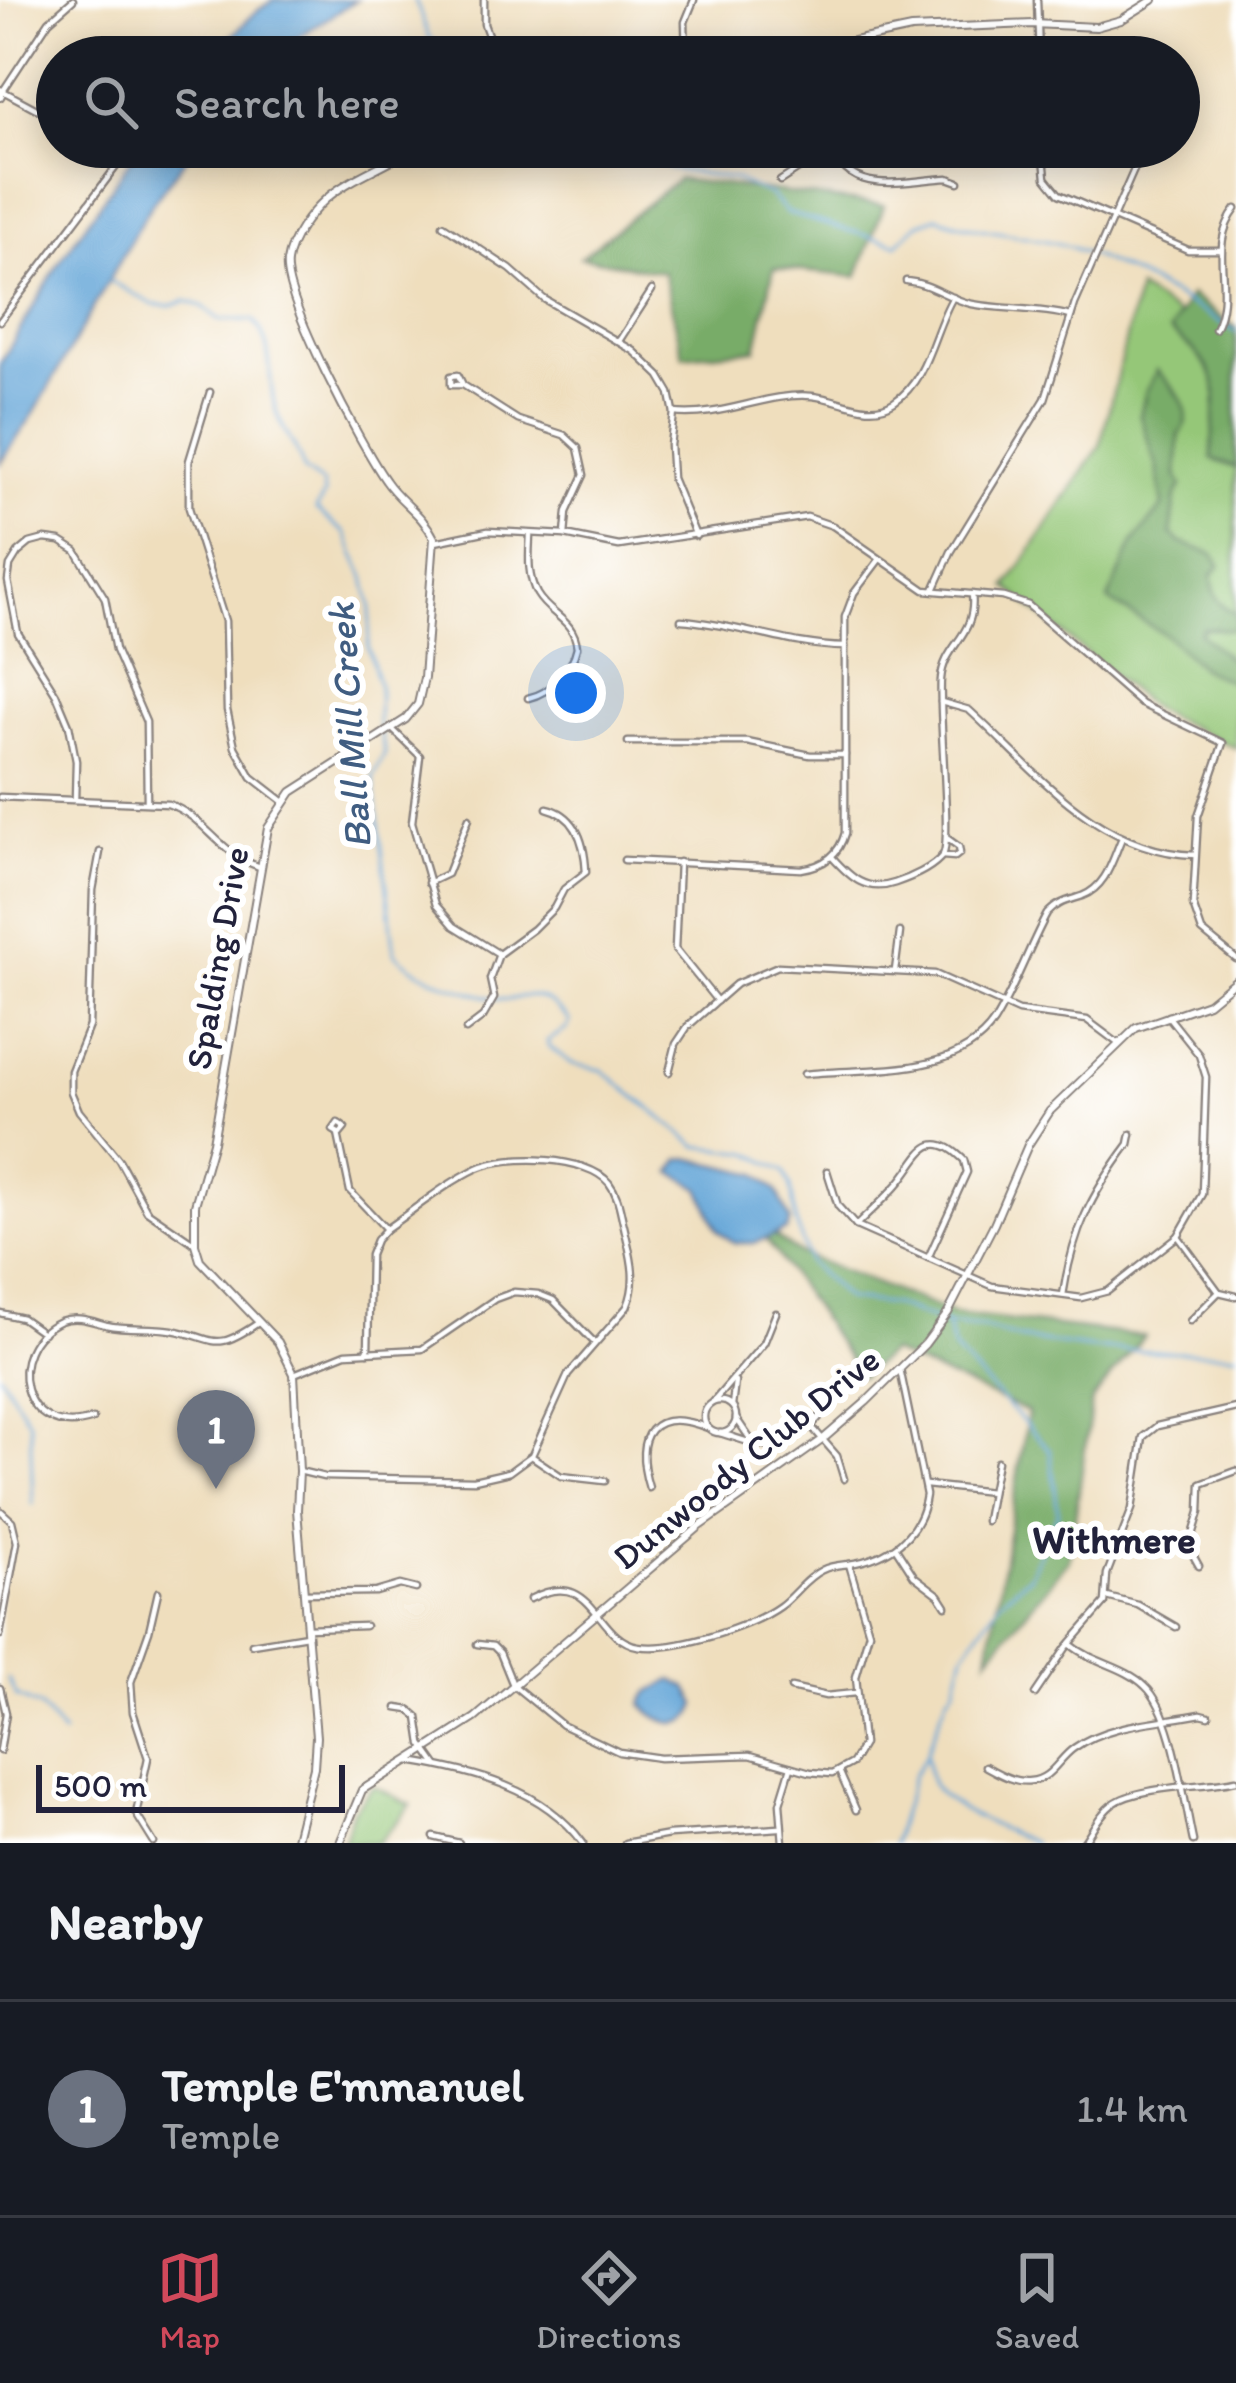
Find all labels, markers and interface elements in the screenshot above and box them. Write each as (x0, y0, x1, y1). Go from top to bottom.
search box (36, 36, 1200, 168)
icon: search (78, 69, 144, 135)
text: Search here (174, 75, 400, 129)
water label: Ball Mill Creek (317, 600, 381, 850)
your location (546, 663, 606, 723)
street label: Spalding Drive (176, 844, 258, 1072)
street label: Dunwoody Club Drive (604, 1337, 888, 1579)
pin: 1 (177, 1390, 255, 1489)
district label: Withmere (1032, 1516, 1196, 1563)
scale bar (36, 1759, 345, 1812)
text: 500 m (54, 1766, 147, 1805)
text: Nearby (48, 1891, 203, 1952)
text: Temple E'mmanuel (162, 2058, 524, 2112)
text: 1 (78, 2085, 96, 2132)
text: 1.4 km (1077, 2085, 1188, 2132)
text: Temple (162, 2112, 280, 2159)
tab: Map (157, 2245, 223, 2356)
tab: Directions (536, 2245, 681, 2356)
tab: Saved (995, 2245, 1079, 2356)

